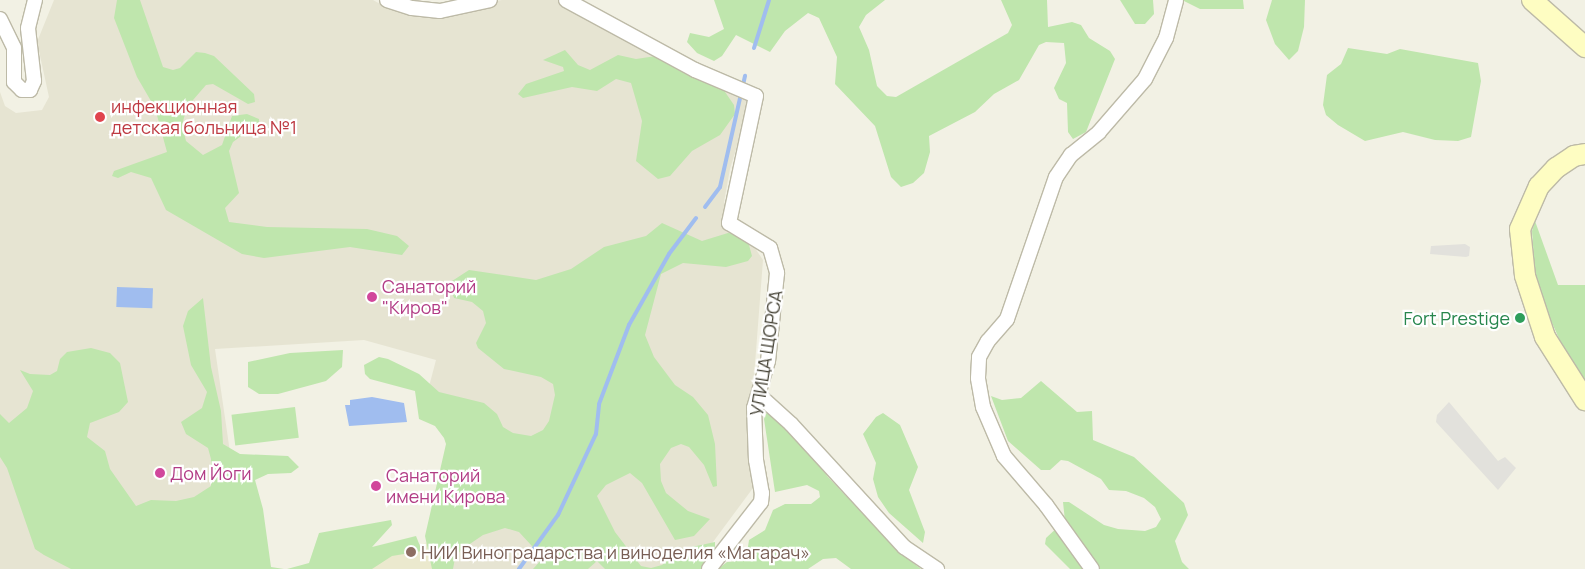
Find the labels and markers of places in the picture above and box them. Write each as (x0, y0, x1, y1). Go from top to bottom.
place label: инфекционная детская больница №1 (111, 96, 297, 138)
marker: инфекционная детская больница №1 (93, 110, 107, 124)
place label: Санаторий "Киров" (382, 276, 476, 318)
marker: Санаторий "Киров" (366, 291, 378, 303)
place label: Fort Prestige (1404, 307, 1510, 329)
marker: Fort Prestige (1514, 312, 1526, 324)
place label: Дом Йоги (170, 462, 252, 484)
place label: Санаторий имени Кирова (386, 465, 506, 508)
marker: Дом Йоги (154, 467, 166, 479)
marker: Санаторий имени Кирова (370, 480, 382, 492)
place label: НИИ Виноградарства и виноделия «Магарач» (421, 541, 810, 563)
marker: НИИ Виноградарства и виноделия «Магарач» (405, 546, 417, 558)

